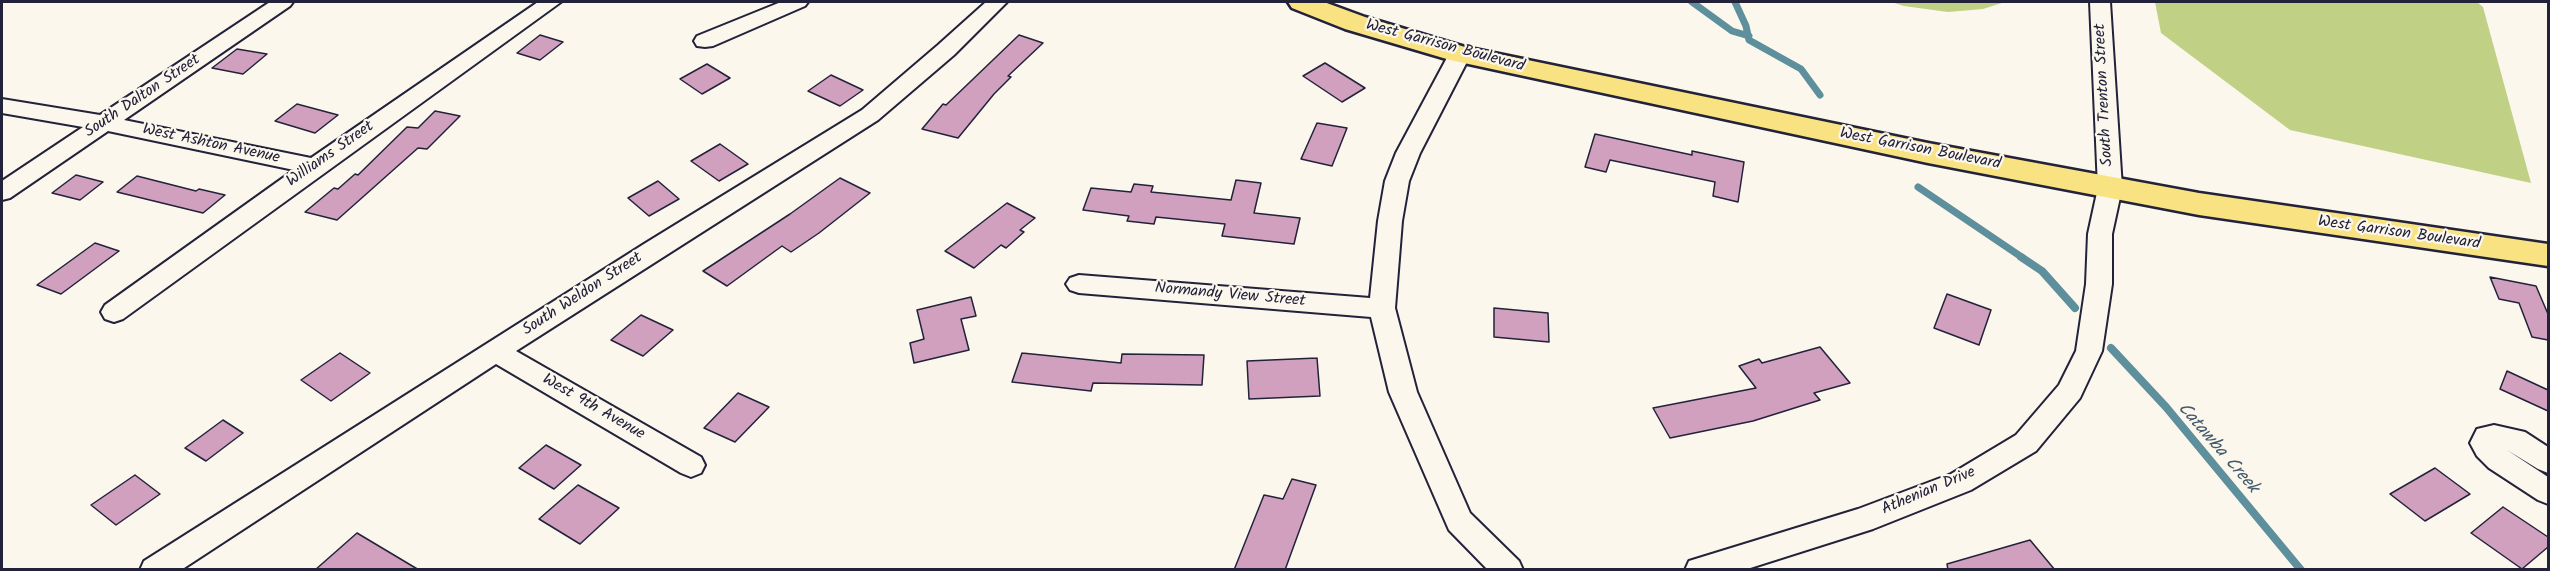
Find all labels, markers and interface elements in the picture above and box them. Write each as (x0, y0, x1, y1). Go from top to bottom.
street label: West Garrison Boulevard (1363, 17, 1527, 77)
street label: South Trenton Street (2092, 23, 2118, 167)
street label: South Dalton Street (82, 51, 204, 143)
street label: Williams Street (284, 118, 378, 192)
street label: West Ashton Avenue (141, 121, 281, 169)
street label: West Garrison Boulevard (1838, 125, 2002, 175)
street label: West Garrison Boulevard (2317, 213, 2481, 255)
street label: South Weldon Street (519, 249, 647, 341)
street label: Normandy View Street (1154, 280, 1306, 312)
street label: West 9th Avenue (538, 371, 648, 445)
water label: Catawba Creek (2172, 399, 2262, 499)
street label: Athenian Drive (1879, 464, 1979, 520)

